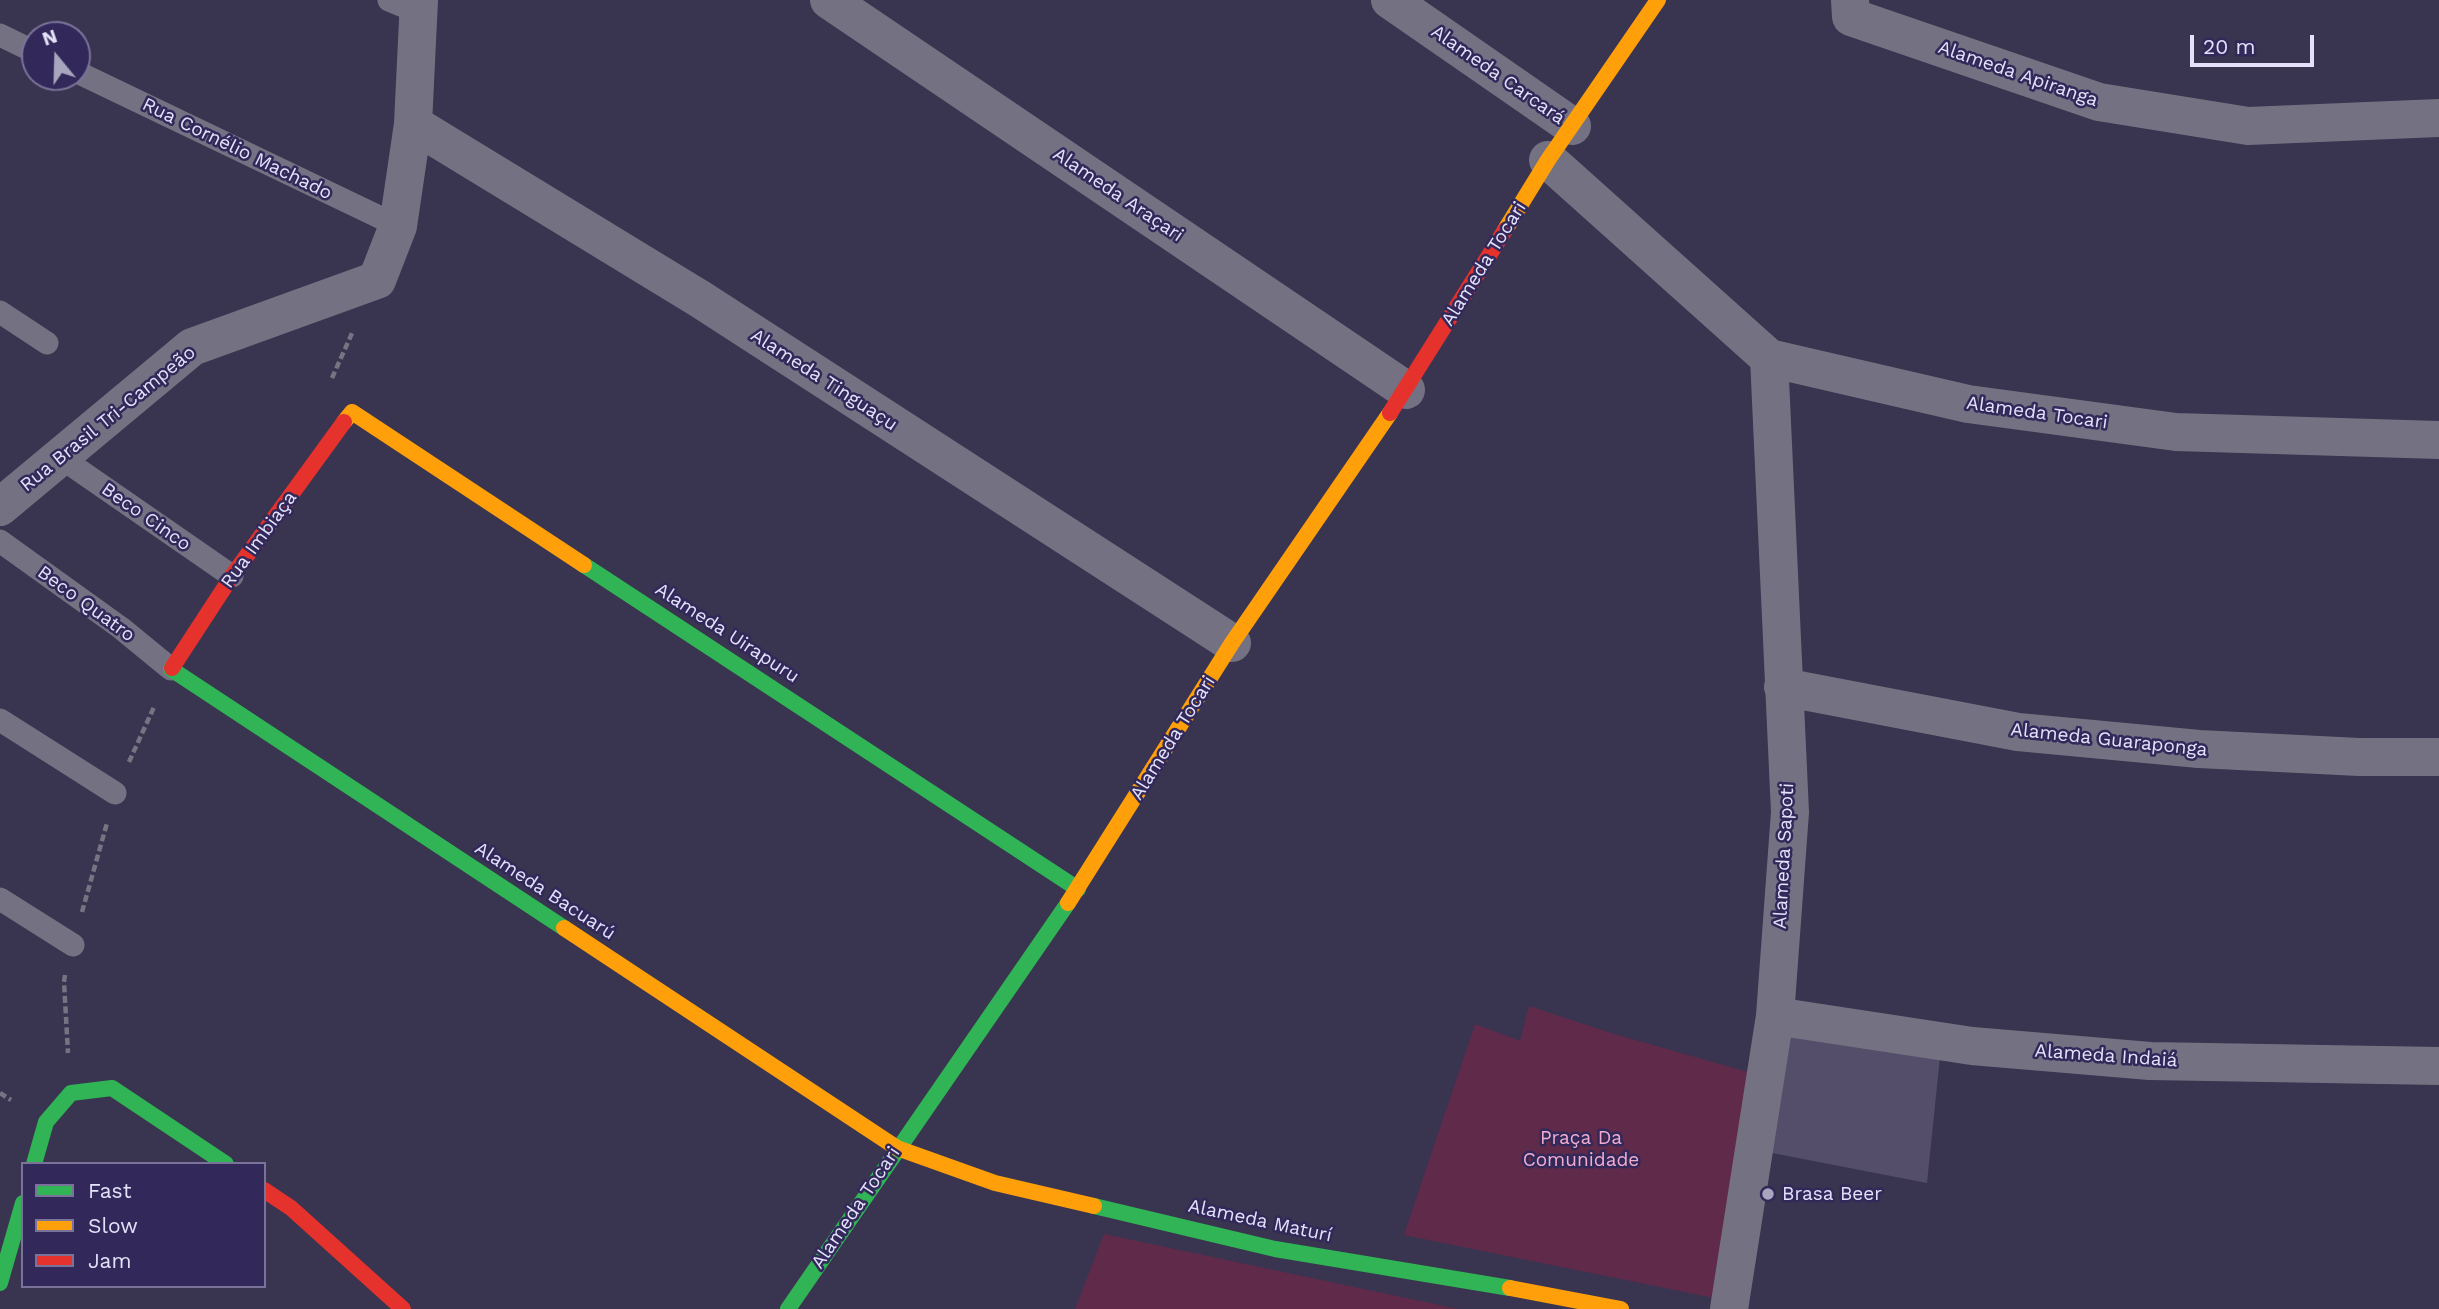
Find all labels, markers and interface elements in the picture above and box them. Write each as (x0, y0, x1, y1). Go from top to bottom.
street label: Alameda Carcará (1427, 20, 1569, 130)
north arrow (21, 21, 91, 91)
scale bar (2194, 21, 2318, 65)
text: N (39, 24, 60, 51)
text: 20 m (2203, 34, 2255, 59)
street label: Alameda Apiranga (1935, 36, 2101, 112)
street label: Rua Cornélio Machado (138, 93, 336, 205)
street label: Alameda Araçari (1048, 143, 1188, 247)
street label: Alameda Tocari (1437, 198, 1531, 330)
street label: Alameda Tinguaçu (746, 324, 902, 436)
street label: Rua Brasil Tri-Campeão (16, 341, 200, 497)
street label: Alameda Tocari (1965, 392, 2109, 434)
street label: Beco Cinco (97, 478, 195, 556)
street label: Rua Imbiaça (216, 487, 302, 593)
street label: Beco Quatro (33, 561, 139, 647)
street label: Alameda Uirapuru (651, 578, 803, 688)
street label: Alameda Tocari (1126, 672, 1220, 804)
street label: Alameda Guaraponga (2009, 718, 2209, 762)
street label: Alameda Sapoti (1769, 782, 1799, 930)
street label: Alameda Bacuarú (470, 837, 620, 945)
street label: Alameda Indaiá (2034, 1040, 2178, 1072)
park label: Praça Da Comunidade (1523, 1127, 1639, 1171)
street label: Alameda Tocari (807, 1143, 905, 1273)
legend (21, 1162, 266, 1288)
text: Fast (88, 1178, 132, 1203)
place label: Brasa Beer (1782, 1183, 1882, 1205)
marker: Brasa Beer (1760, 1186, 1776, 1202)
street label: Alameda Maturí (1186, 1195, 1334, 1247)
text: Slow (88, 1213, 138, 1238)
text: Jam (88, 1248, 131, 1273)

